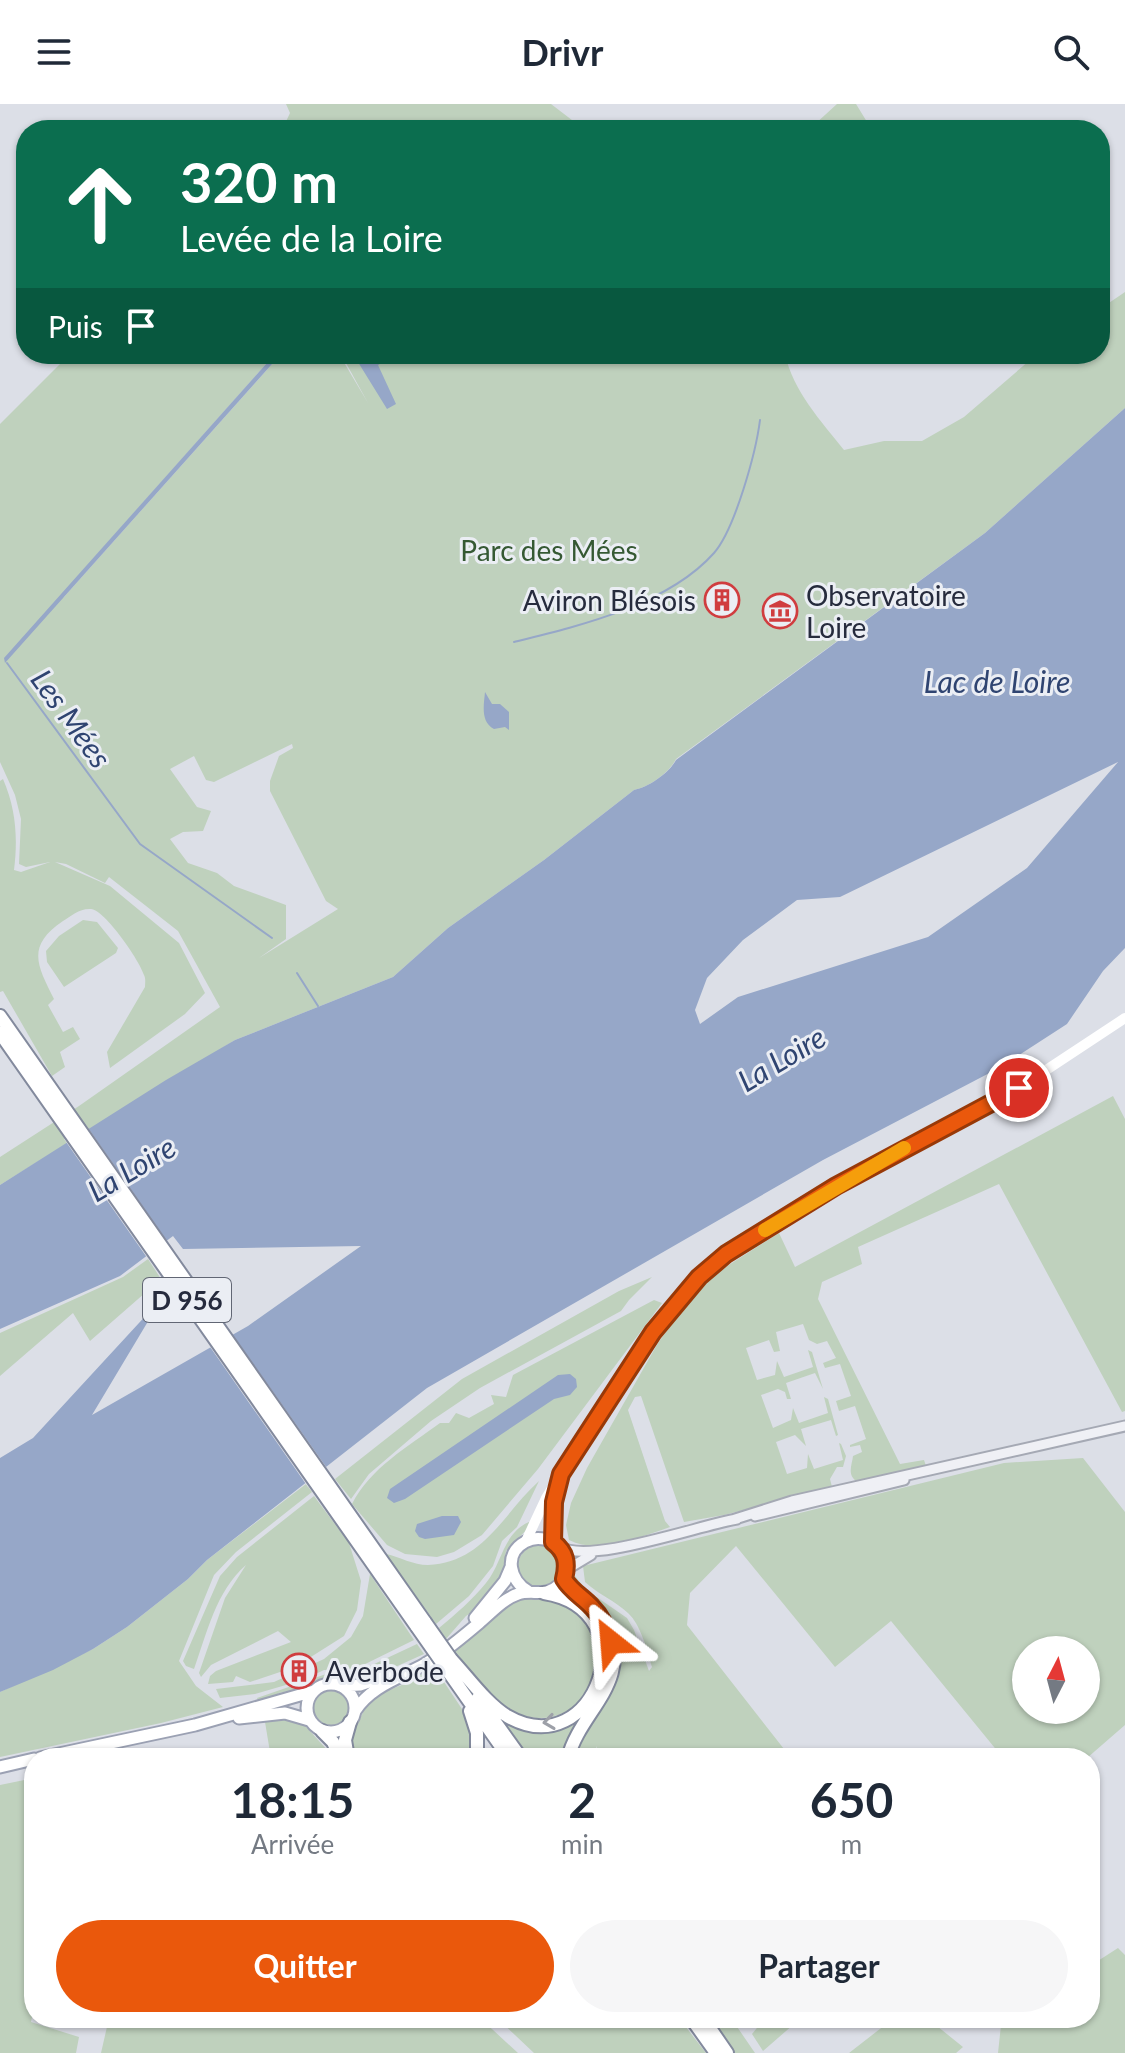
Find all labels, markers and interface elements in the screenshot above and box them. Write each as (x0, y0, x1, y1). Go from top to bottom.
icon: menu (32, 30, 76, 74)
text: Drivr (521, 30, 604, 74)
icon: search (1049, 30, 1093, 74)
text: 320 m (180, 148, 338, 215)
icon: ahead (48, 152, 152, 256)
text: Levée de la Loire (180, 216, 443, 260)
icon: arrive (119, 304, 163, 348)
text: Puis (48, 308, 103, 344)
park label: Parc des Mées (460, 533, 638, 567)
place label: Observatoire Loire (806, 578, 966, 644)
building icon: Aviron Blésois (703, 581, 741, 619)
place label: Aviron Blésois (523, 583, 696, 617)
museum icon: Observatoire Loire (761, 592, 799, 630)
water label: Les Mées (24, 662, 120, 774)
water label: Lac de Loire (924, 663, 1070, 699)
water label: La Loire (731, 1018, 831, 1098)
pin (985, 1054, 1053, 1122)
icon: arrive (997, 1066, 1041, 1110)
water label: La Loire (81, 1128, 181, 1208)
road number: D 956 (143, 1278, 231, 1322)
position arrow (569, 1600, 653, 1684)
north arrow (1012, 1636, 1100, 1724)
map controls (1012, 1636, 1100, 1724)
building icon: Averbode (280, 1652, 318, 1690)
place label: Averbode (325, 1654, 444, 1688)
one-way arrow (543, 1713, 556, 1730)
text: 18:15 (231, 1771, 354, 1828)
text: 2 (568, 1771, 596, 1828)
text: 650 (810, 1771, 893, 1828)
text: Arrivée (251, 1828, 334, 1860)
text: min (561, 1828, 603, 1860)
text: m (841, 1828, 862, 1860)
button: Quitter (56, 1920, 554, 2012)
button: Partager (570, 1920, 1068, 2012)

